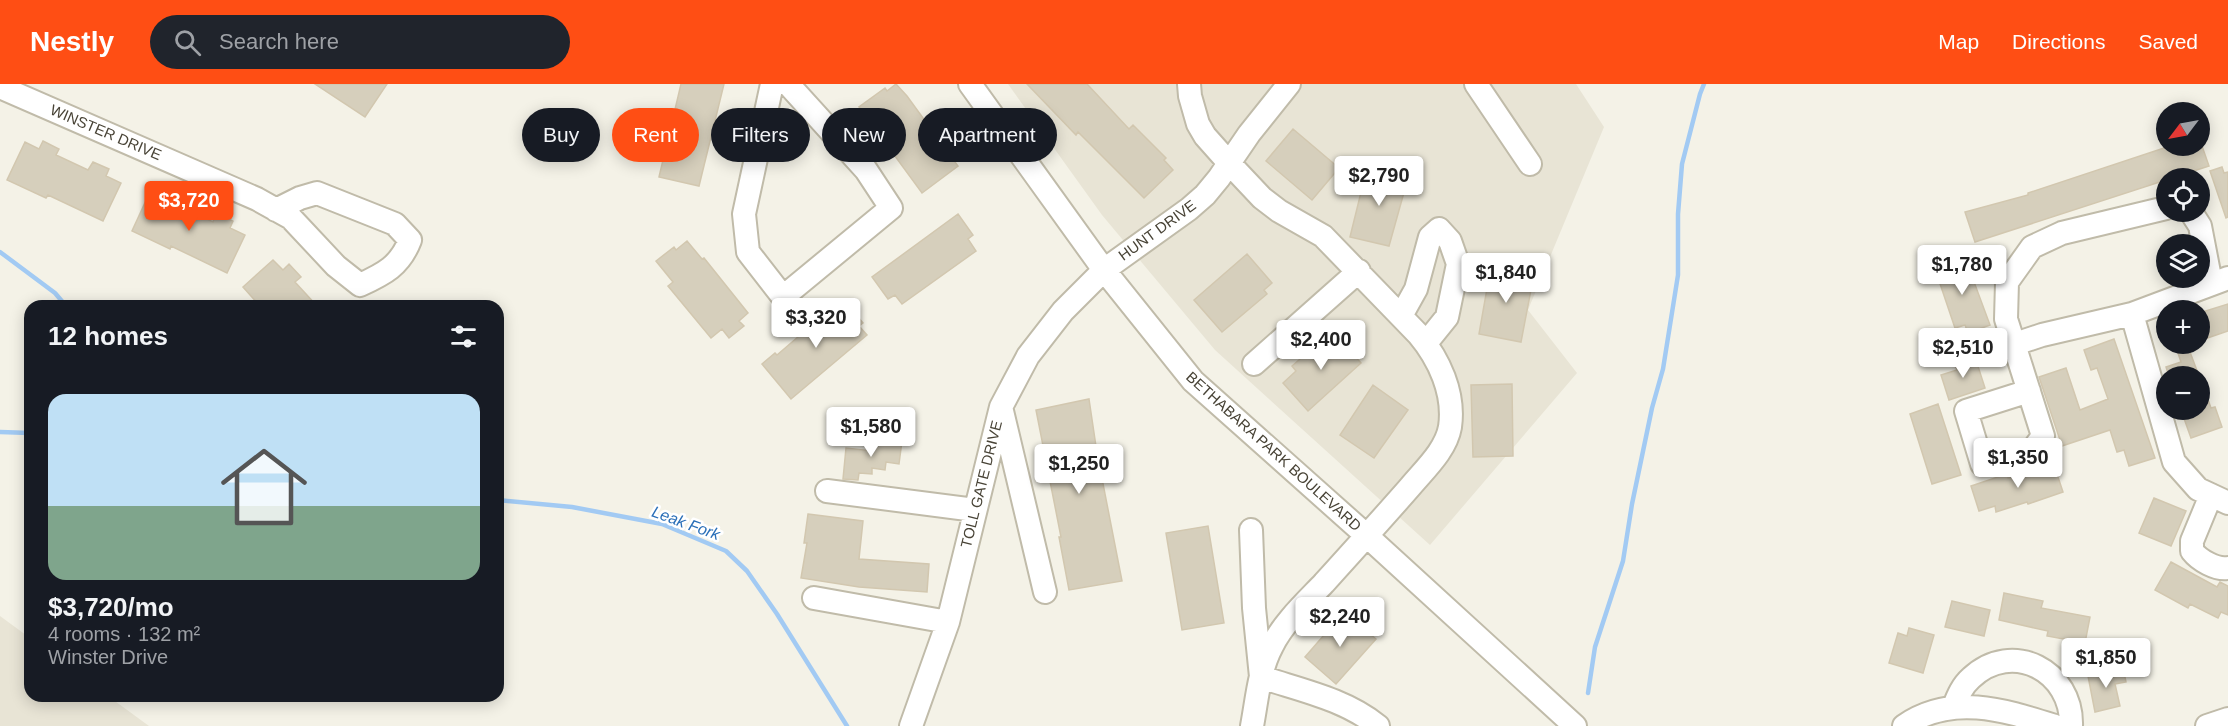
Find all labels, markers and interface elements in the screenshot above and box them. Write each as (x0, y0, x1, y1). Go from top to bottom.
search box (150, 15, 570, 69)
text: Nestly (30, 26, 114, 57)
icon: search (171, 26, 204, 59)
text: Search here (219, 29, 339, 54)
text: Map (1938, 30, 1979, 53)
text: Directions (2012, 30, 2105, 53)
text: Saved (2138, 30, 2198, 53)
street label: WINSTER DRIVE (48, 101, 164, 163)
north arrow (2156, 102, 2210, 156)
map controls (2156, 102, 2210, 420)
chip: Buy (522, 108, 600, 162)
chip: Rent (612, 108, 699, 162)
chip: Filters (711, 108, 810, 162)
chip: New (822, 108, 906, 162)
chip: Apartment (918, 108, 1057, 162)
pin: $2,790 (1330, 156, 1428, 207)
text: $2,790 (1348, 164, 1410, 186)
button: locate (2156, 168, 2210, 222)
pin: $3,720 (140, 181, 238, 232)
text: $3,720 (158, 189, 220, 211)
street label: HUNT DRIVE (1115, 196, 1199, 264)
button: layers (2156, 234, 2210, 288)
pin: $1,780 (1913, 245, 2011, 296)
pin: $1,840 (1457, 253, 1555, 304)
text: $1,780 (1931, 253, 1993, 275)
text: $1,840 (1475, 261, 1537, 283)
pin: $3,320 (767, 298, 865, 349)
button: + (2156, 300, 2210, 354)
text: $3,320 (785, 306, 847, 328)
icon: filters (447, 320, 480, 353)
pin: $2,400 (1272, 320, 1370, 371)
text: 12 homes (48, 321, 168, 351)
text: $2,400 (1290, 328, 1352, 350)
pin: $2,510 (1914, 328, 2012, 379)
text: $2,510 (1932, 336, 1994, 358)
button: − (2156, 366, 2210, 420)
street label: BETHABARA PARK BOULEVARD (1183, 368, 1365, 534)
pin: $1,580 (822, 407, 920, 458)
text: $1,580 (840, 415, 902, 437)
street label: TOLL GATE DRIVE (957, 419, 1005, 549)
icon: home (210, 433, 318, 541)
pin: $1,350 (1969, 438, 2067, 489)
pin: $1,250 (1030, 444, 1128, 495)
text: $1,350 (1987, 446, 2049, 468)
text: $1,250 (1048, 452, 1110, 474)
water label: Leak Fork (650, 503, 723, 543)
text: $3,720/mo (48, 592, 174, 622)
pin: $2,240 (1291, 597, 1389, 648)
text: $2,240 (1309, 605, 1371, 627)
text: 4 rooms · 132 m² (48, 623, 200, 645)
pin: $1,850 (2057, 638, 2155, 689)
text: Winster Drive (48, 646, 168, 668)
text: $1,850 (2075, 646, 2137, 668)

